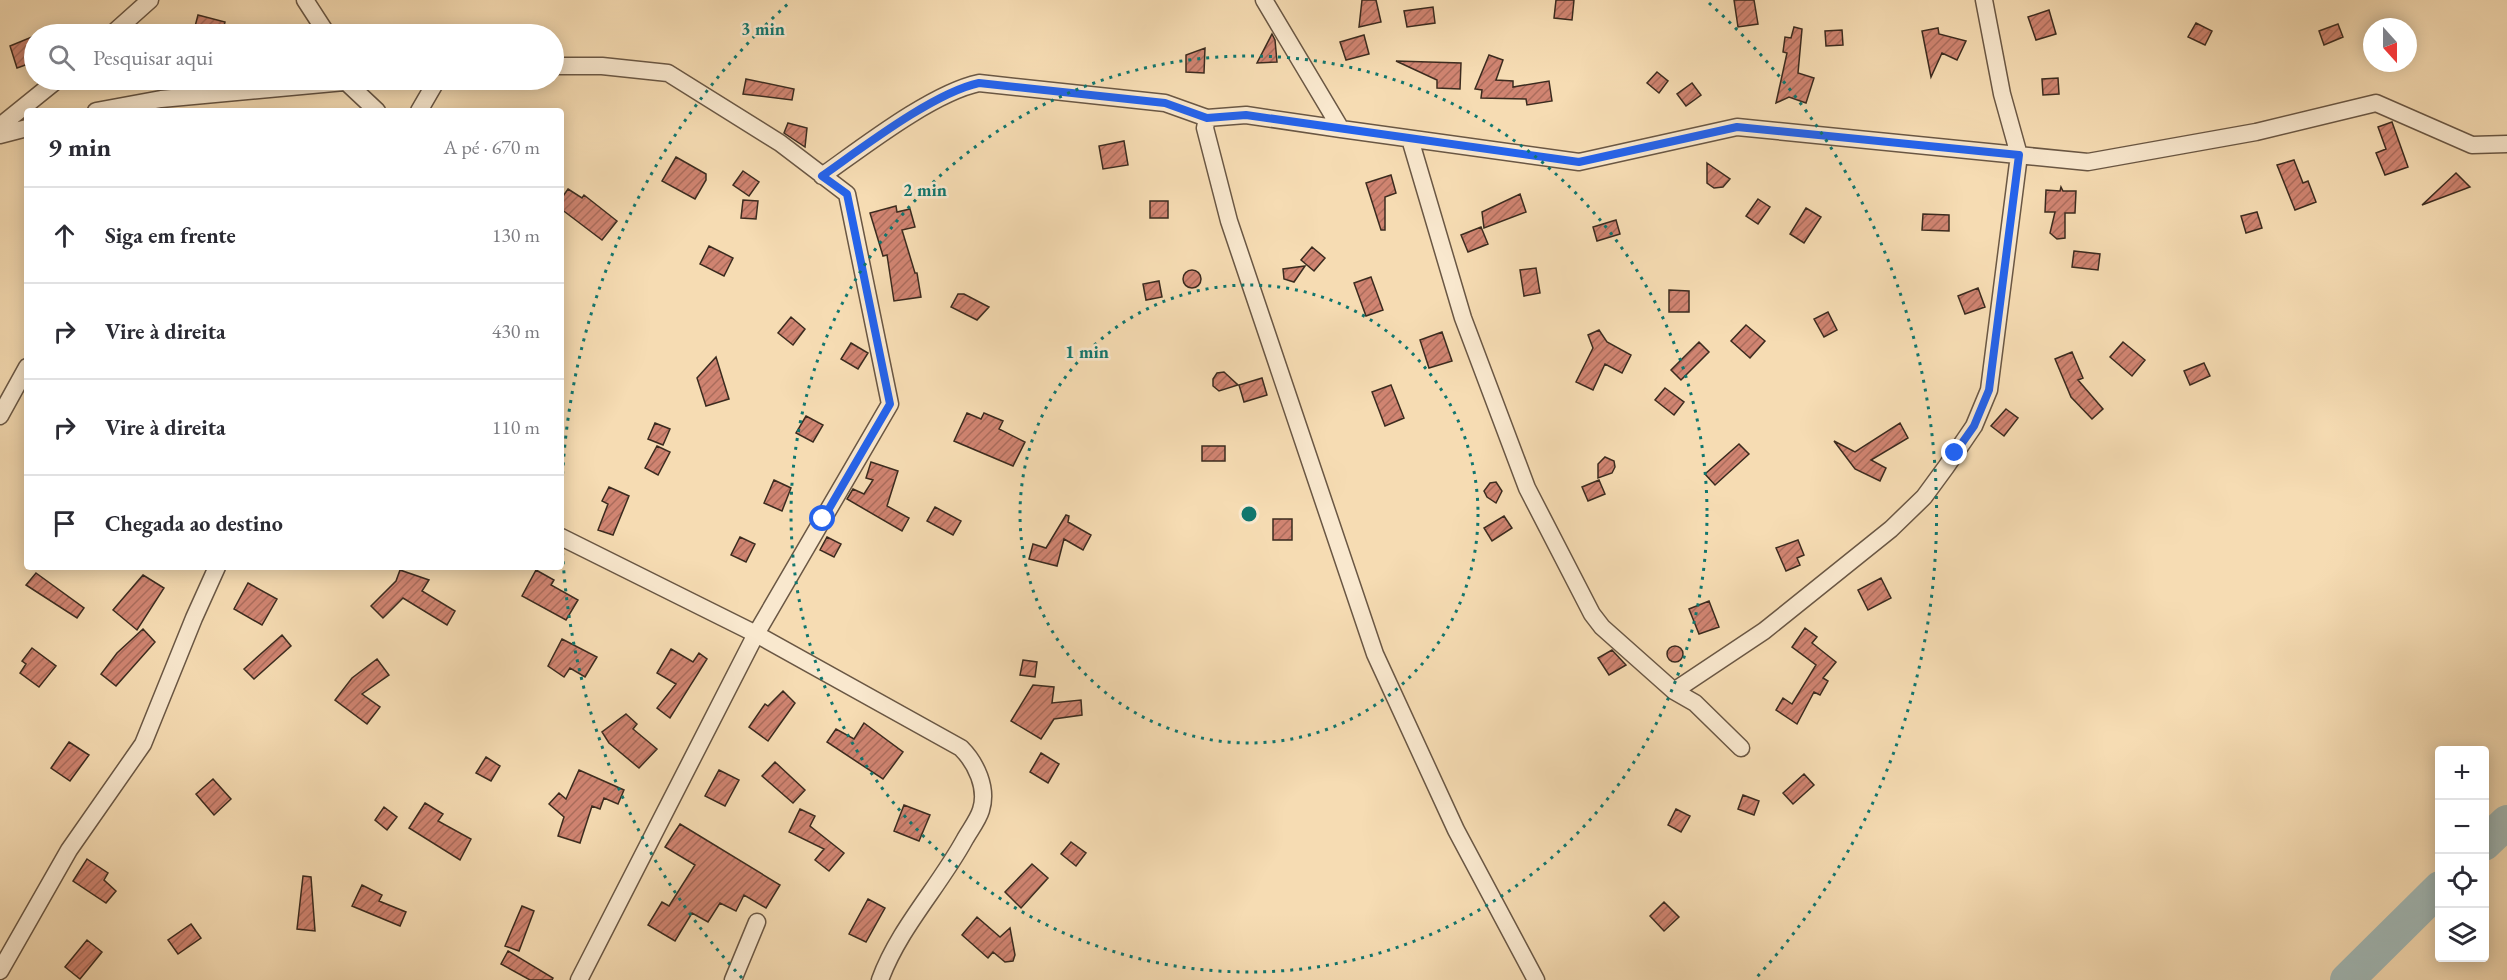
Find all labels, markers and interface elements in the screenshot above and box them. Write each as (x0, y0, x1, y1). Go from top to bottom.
text: 3 min (741, 17, 785, 40)
north arrow (2363, 18, 2417, 72)
search box (24, 24, 564, 90)
icon: search (45, 41, 78, 74)
text: Pesquisar aqui (93, 43, 213, 72)
text: 9 min (48, 130, 111, 164)
text: A pé · 670 m (444, 134, 540, 160)
text: 2 min (903, 178, 947, 201)
icon: ahead (48, 219, 81, 252)
text: Siga em frente (105, 221, 236, 250)
text: 130 m (492, 222, 540, 248)
icon: right (48, 315, 81, 348)
text: Vire à direita (105, 317, 226, 346)
text: 430 m (492, 318, 540, 344)
text: 1 min (1065, 340, 1109, 363)
icon: right (48, 411, 81, 444)
text: Vire à direita (105, 413, 226, 442)
text: 110 m (492, 414, 540, 440)
route end (1941, 439, 1967, 465)
centre of rings (1239, 504, 1259, 524)
route start (809, 505, 835, 531)
icon: arrive (48, 507, 81, 540)
text: Chegada ao destino (105, 509, 283, 538)
map controls (2435, 746, 2489, 962)
button: + (2435, 746, 2489, 800)
button: − (2435, 800, 2489, 854)
button: locate (2435, 854, 2489, 908)
button: layers (2435, 908, 2489, 962)

